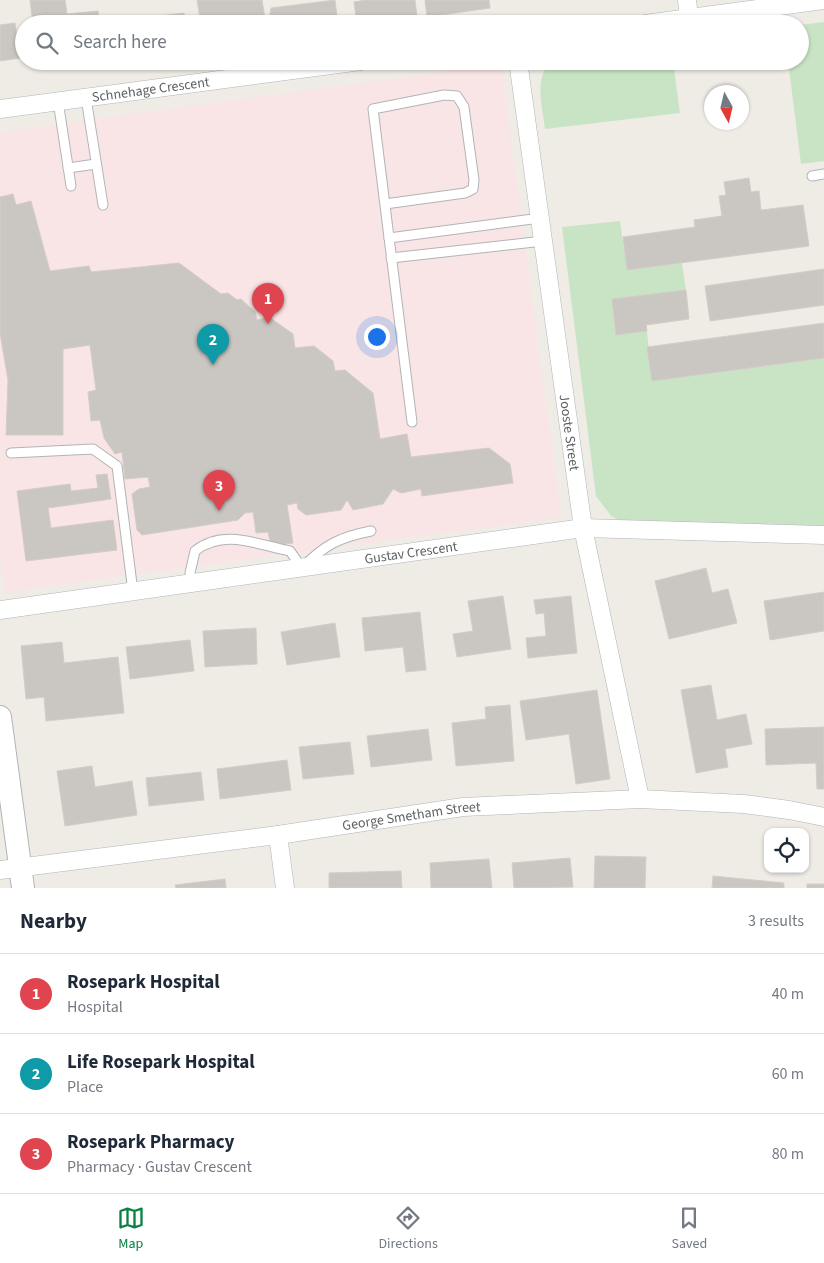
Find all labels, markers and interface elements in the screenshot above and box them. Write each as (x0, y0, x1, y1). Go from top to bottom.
search box (15, 15, 809, 70)
icon: search (33, 29, 61, 57)
text: Search here (73, 29, 167, 56)
street label: Schnehage Crescent (91, 72, 211, 108)
north arrow (704, 85, 749, 130)
pin: 1 (252, 283, 284, 324)
pin: 2 (197, 324, 229, 365)
your location (364, 324, 390, 350)
street label: Jooste Street (554, 393, 584, 472)
pin: 3 (203, 470, 235, 511)
street label: Gustav Crescent (363, 537, 459, 570)
street label: George Smetham Street (341, 797, 481, 836)
map controls (764, 828, 809, 873)
button: locate (764, 828, 809, 873)
text: Nearby (20, 906, 87, 936)
text: 3 results (748, 910, 804, 932)
text: Rosepark Hospital (67, 969, 220, 996)
text: 1 (32, 983, 40, 1005)
text: 40 m (772, 983, 804, 1005)
text: Hospital (67, 996, 123, 1018)
text: Life Rosepark Hospital (67, 1049, 255, 1076)
text: 2 (32, 1063, 40, 1085)
text: 60 m (772, 1063, 804, 1085)
text: Place (67, 1076, 103, 1098)
text: Rosepark Pharmacy (67, 1129, 235, 1156)
text: 3 (32, 1143, 40, 1165)
text: 80 m (772, 1143, 804, 1165)
text: Pharmacy · Gustav Crescent (67, 1156, 252, 1178)
tab: Map (117, 1204, 145, 1254)
tab: Directions (379, 1204, 438, 1254)
tab: Saved (671, 1204, 707, 1254)

